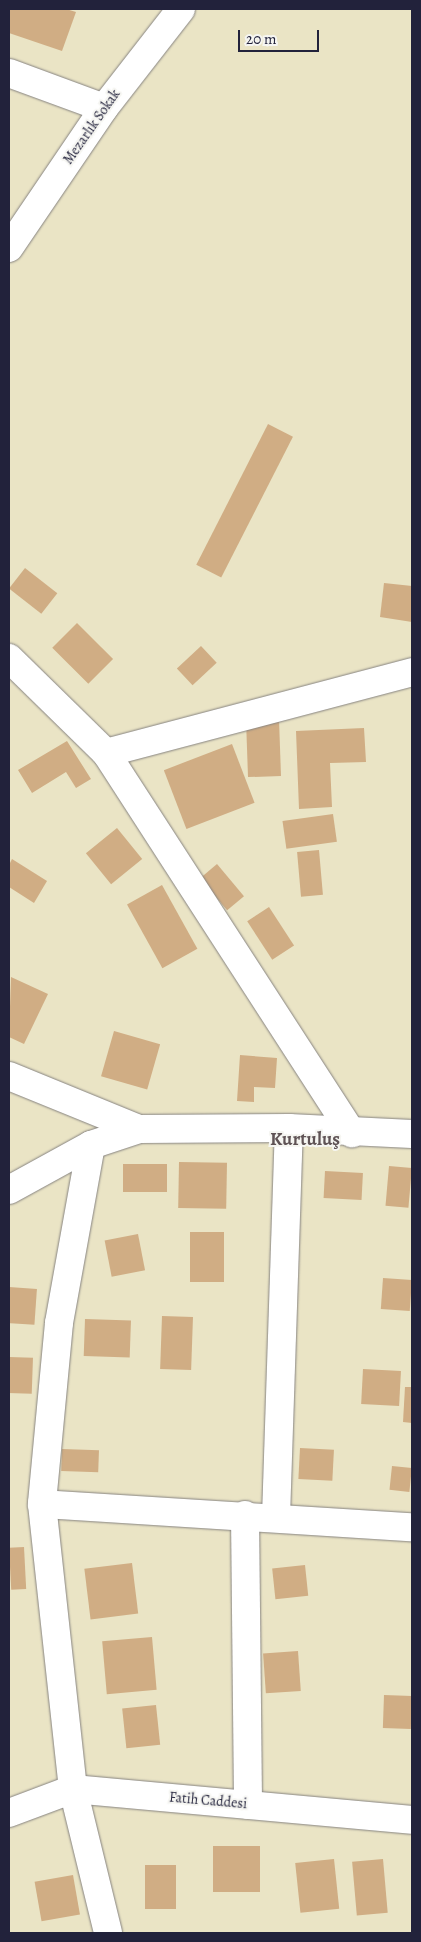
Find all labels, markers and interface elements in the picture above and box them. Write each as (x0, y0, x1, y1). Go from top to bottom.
scale bar (241, 20, 322, 52)
text: 20 m (246, 29, 277, 49)
street label: Mezarlık Sokak (60, 86, 124, 168)
district label: Kurtuluş (270, 1129, 340, 1151)
street label: Fatih Caddesi (168, 1789, 248, 1813)

